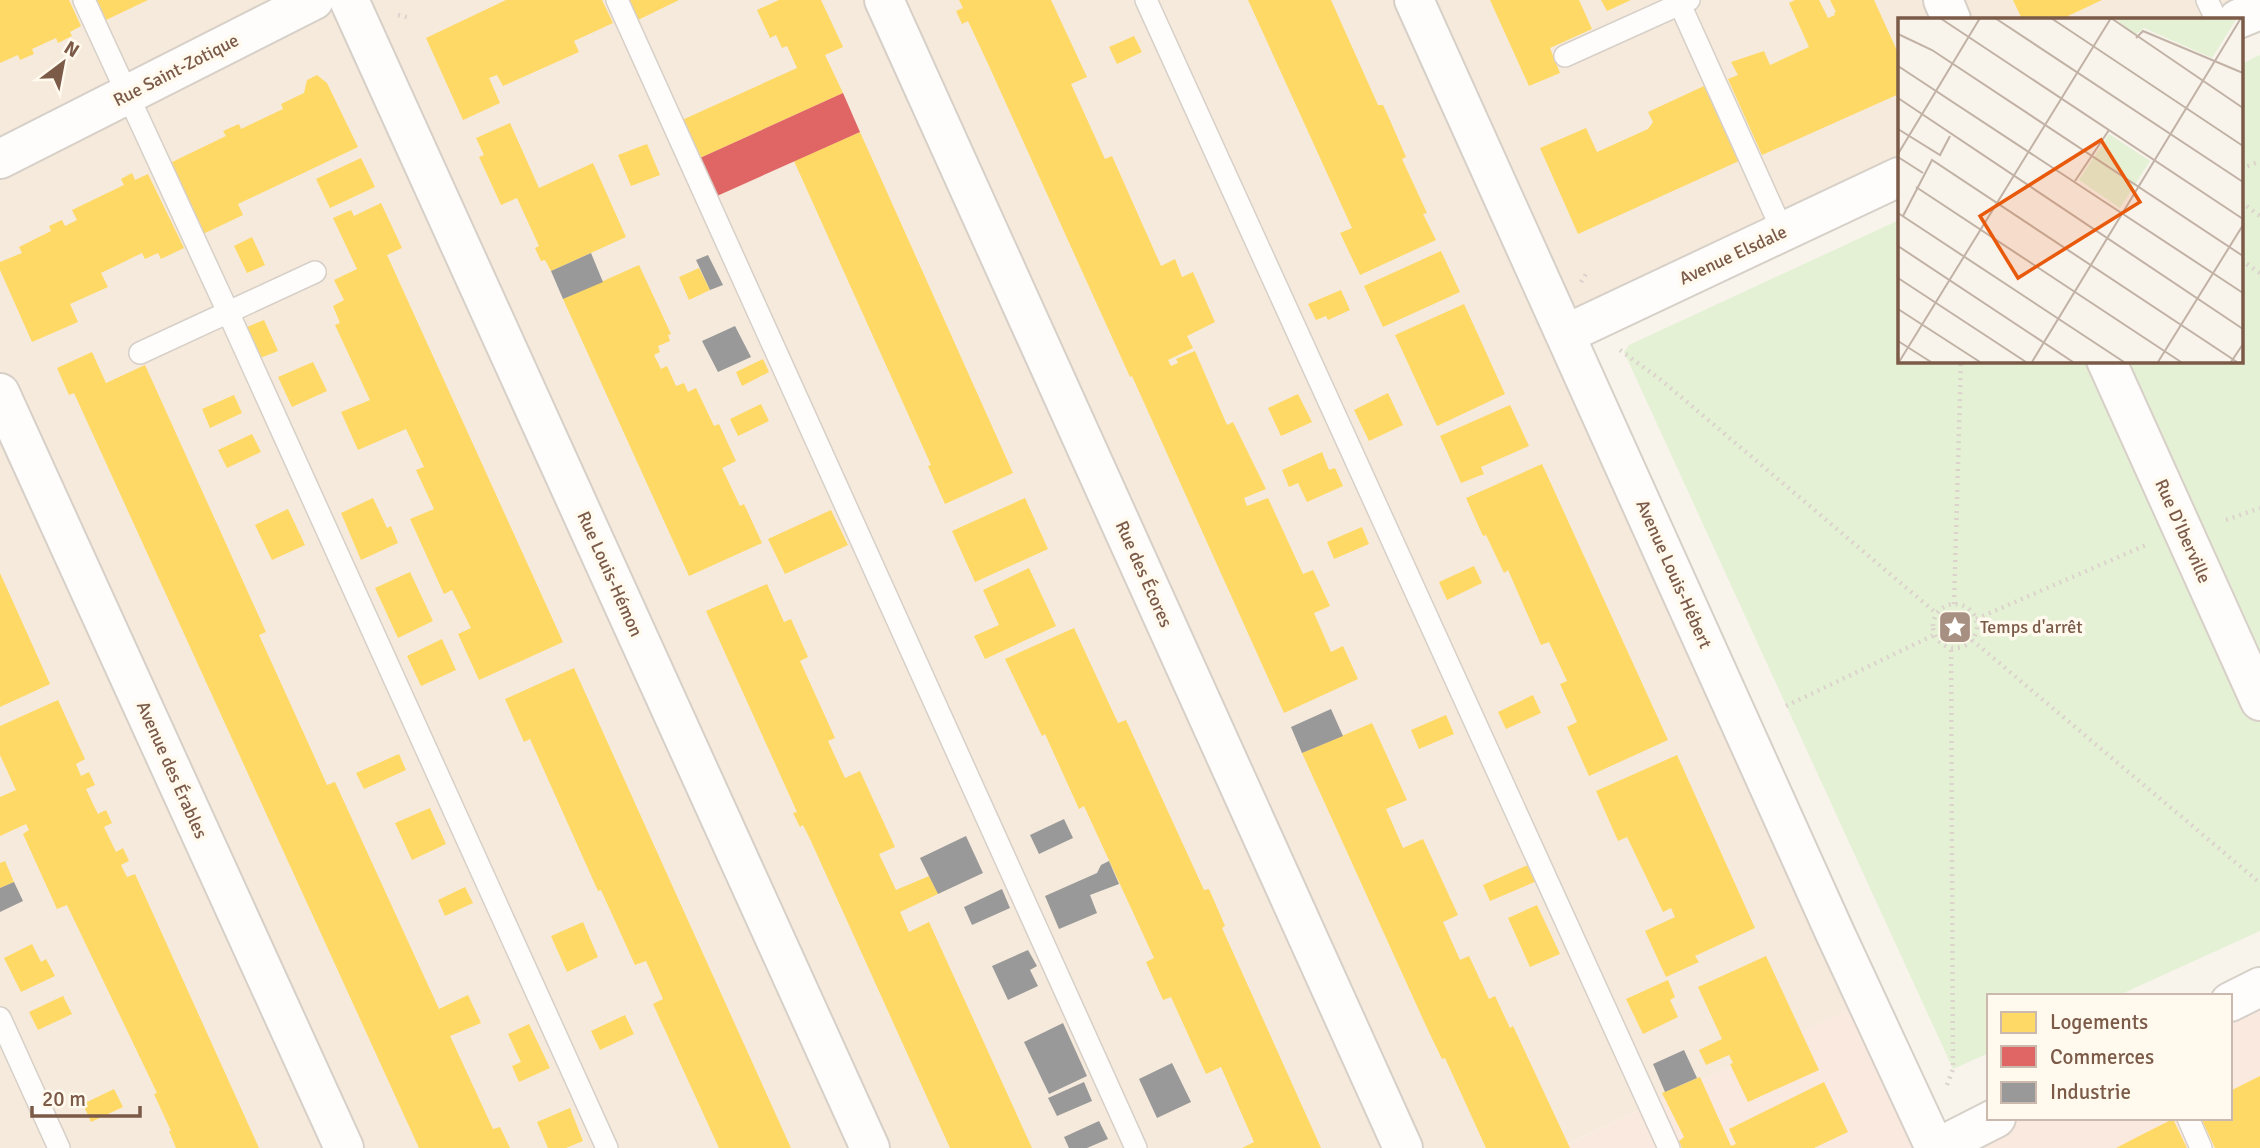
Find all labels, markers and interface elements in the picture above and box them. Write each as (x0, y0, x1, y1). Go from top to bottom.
inset map (1898, 18, 2242, 362)
north arrow (28, 28, 98, 98)
street label: Rue Saint-Zotique (110, 29, 242, 111)
text: N (60, 36, 83, 63)
street label: Avenue Elsdale (1676, 220, 1790, 290)
street label: Rue D'Iberville (2150, 476, 2216, 586)
street label: Avenue Louis-Hébert (1631, 496, 1717, 652)
street label: Rue Louis-Hémon (572, 508, 648, 640)
street label: Rue des Écores (1111, 517, 1177, 631)
place icon: Temps d'arrêt (1936, 608, 1974, 646)
place label: Temps d'arrêt (1980, 616, 2083, 638)
street label: Avenue des Érables (132, 698, 212, 842)
legend (1987, 994, 2232, 1120)
text: Logements (2050, 1009, 2148, 1035)
text: Commerces (2050, 1044, 2154, 1070)
scale bar (32, 1074, 140, 1118)
text: Industrie (2050, 1079, 2131, 1105)
text: 20 m (42, 1086, 86, 1112)

